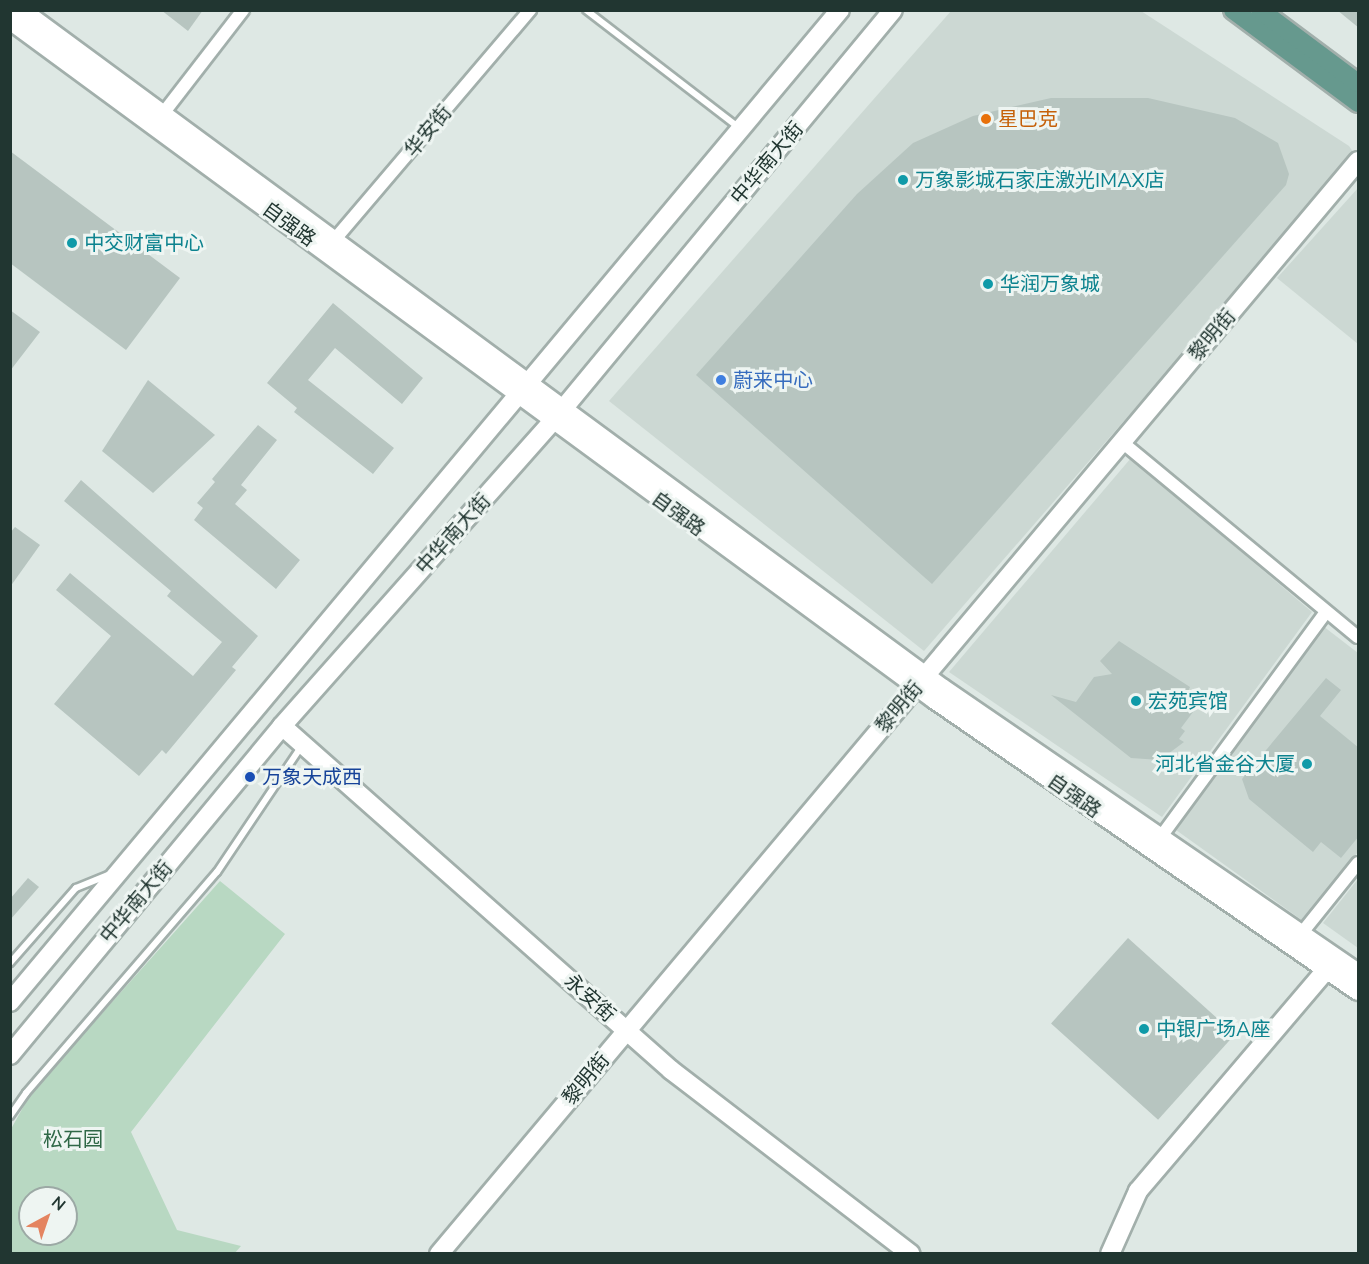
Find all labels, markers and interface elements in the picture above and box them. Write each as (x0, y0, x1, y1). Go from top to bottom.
street label: 华安街 (400, 100, 456, 162)
place label: 星巴克 (998, 107, 1058, 131)
marker: 星巴克 (979, 112, 993, 126)
street label: 中华南大街 (726, 117, 808, 209)
place label: 万象影城石家庄激光IMAX店 (915, 168, 1164, 192)
marker: 万象影城石家庄激光IMAX店 (896, 173, 910, 187)
street label: 自强路 (258, 197, 320, 251)
place label: 中交财富中心 (84, 231, 204, 255)
marker: 中交财富中心 (65, 236, 79, 250)
place label: 华润万象城 (1000, 272, 1100, 296)
marker: 华润万象城 (981, 277, 995, 291)
street label: 黎明街 (1184, 304, 1240, 366)
place label: 蔚来中心 (733, 368, 813, 392)
marker: 蔚来中心 (714, 373, 728, 387)
street label: 自强路 (647, 487, 709, 541)
street label: 中华南大街 (411, 489, 495, 579)
street label: 黎明街 (871, 676, 927, 738)
place label: 宏苑宾馆 (1148, 689, 1228, 713)
marker: 宏苑宾馆 (1129, 694, 1143, 708)
place label: 河北省金谷大厦 (1155, 752, 1295, 776)
marker: 河北省金谷大厦 (1300, 757, 1314, 771)
place label: 万象天成西 (262, 765, 362, 789)
street label: 自强路 (1043, 769, 1105, 823)
marker: 万象天成西 (243, 770, 257, 784)
street label: 中华南大街 (95, 856, 177, 948)
street label: 永安街 (560, 969, 620, 1027)
place label: 中银广场A座 (1156, 1017, 1271, 1041)
marker: 中银广场A座 (1137, 1022, 1151, 1036)
street label: 黎明街 (558, 1048, 614, 1110)
park label: 松石园 (43, 1127, 103, 1151)
north arrow (18, 1186, 78, 1246)
text: N (47, 1191, 70, 1216)

